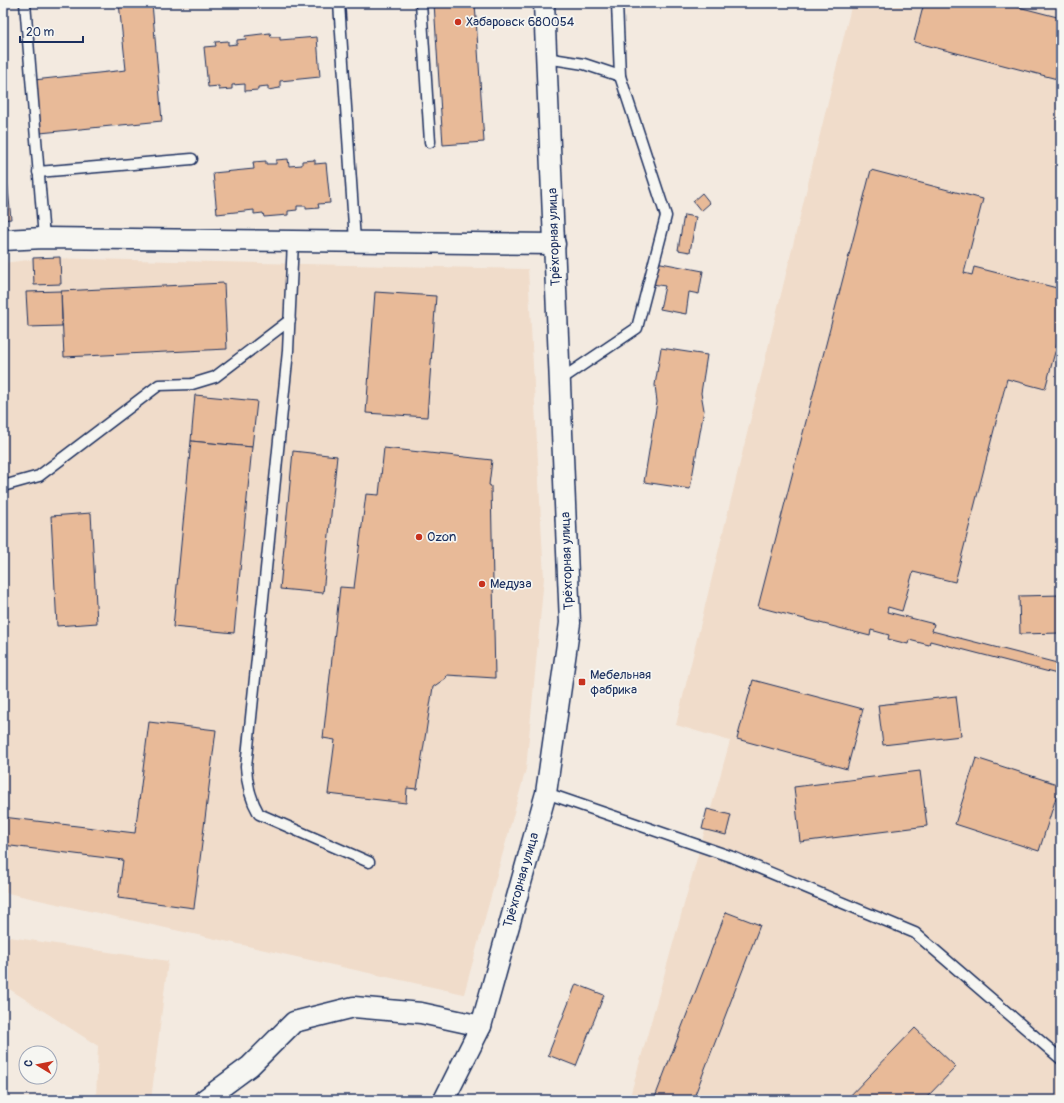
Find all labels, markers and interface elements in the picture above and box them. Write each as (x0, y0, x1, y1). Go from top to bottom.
place label: Хабаровск 680054 (466, 14, 575, 30)
marker: Хабаровск 680054 (453, 17, 463, 27)
scale bar (20, 18, 83, 44)
text: 20 m (26, 25, 55, 40)
street label: Трёхгорная улица (544, 188, 564, 286)
street label: Трёхгорная улица (557, 512, 577, 610)
place label: Ozon (427, 529, 456, 545)
marker: Ozon (414, 532, 424, 542)
place label: Медуза (490, 576, 531, 592)
marker: Медуза (477, 579, 487, 589)
place label: Мебельная фабрика (590, 667, 651, 698)
marker: Мебельная фабрика (577, 677, 587, 687)
street label: Трёхгорная улица (500, 831, 542, 929)
north arrow (18, 1045, 58, 1085)
text: С (22, 1059, 36, 1068)

